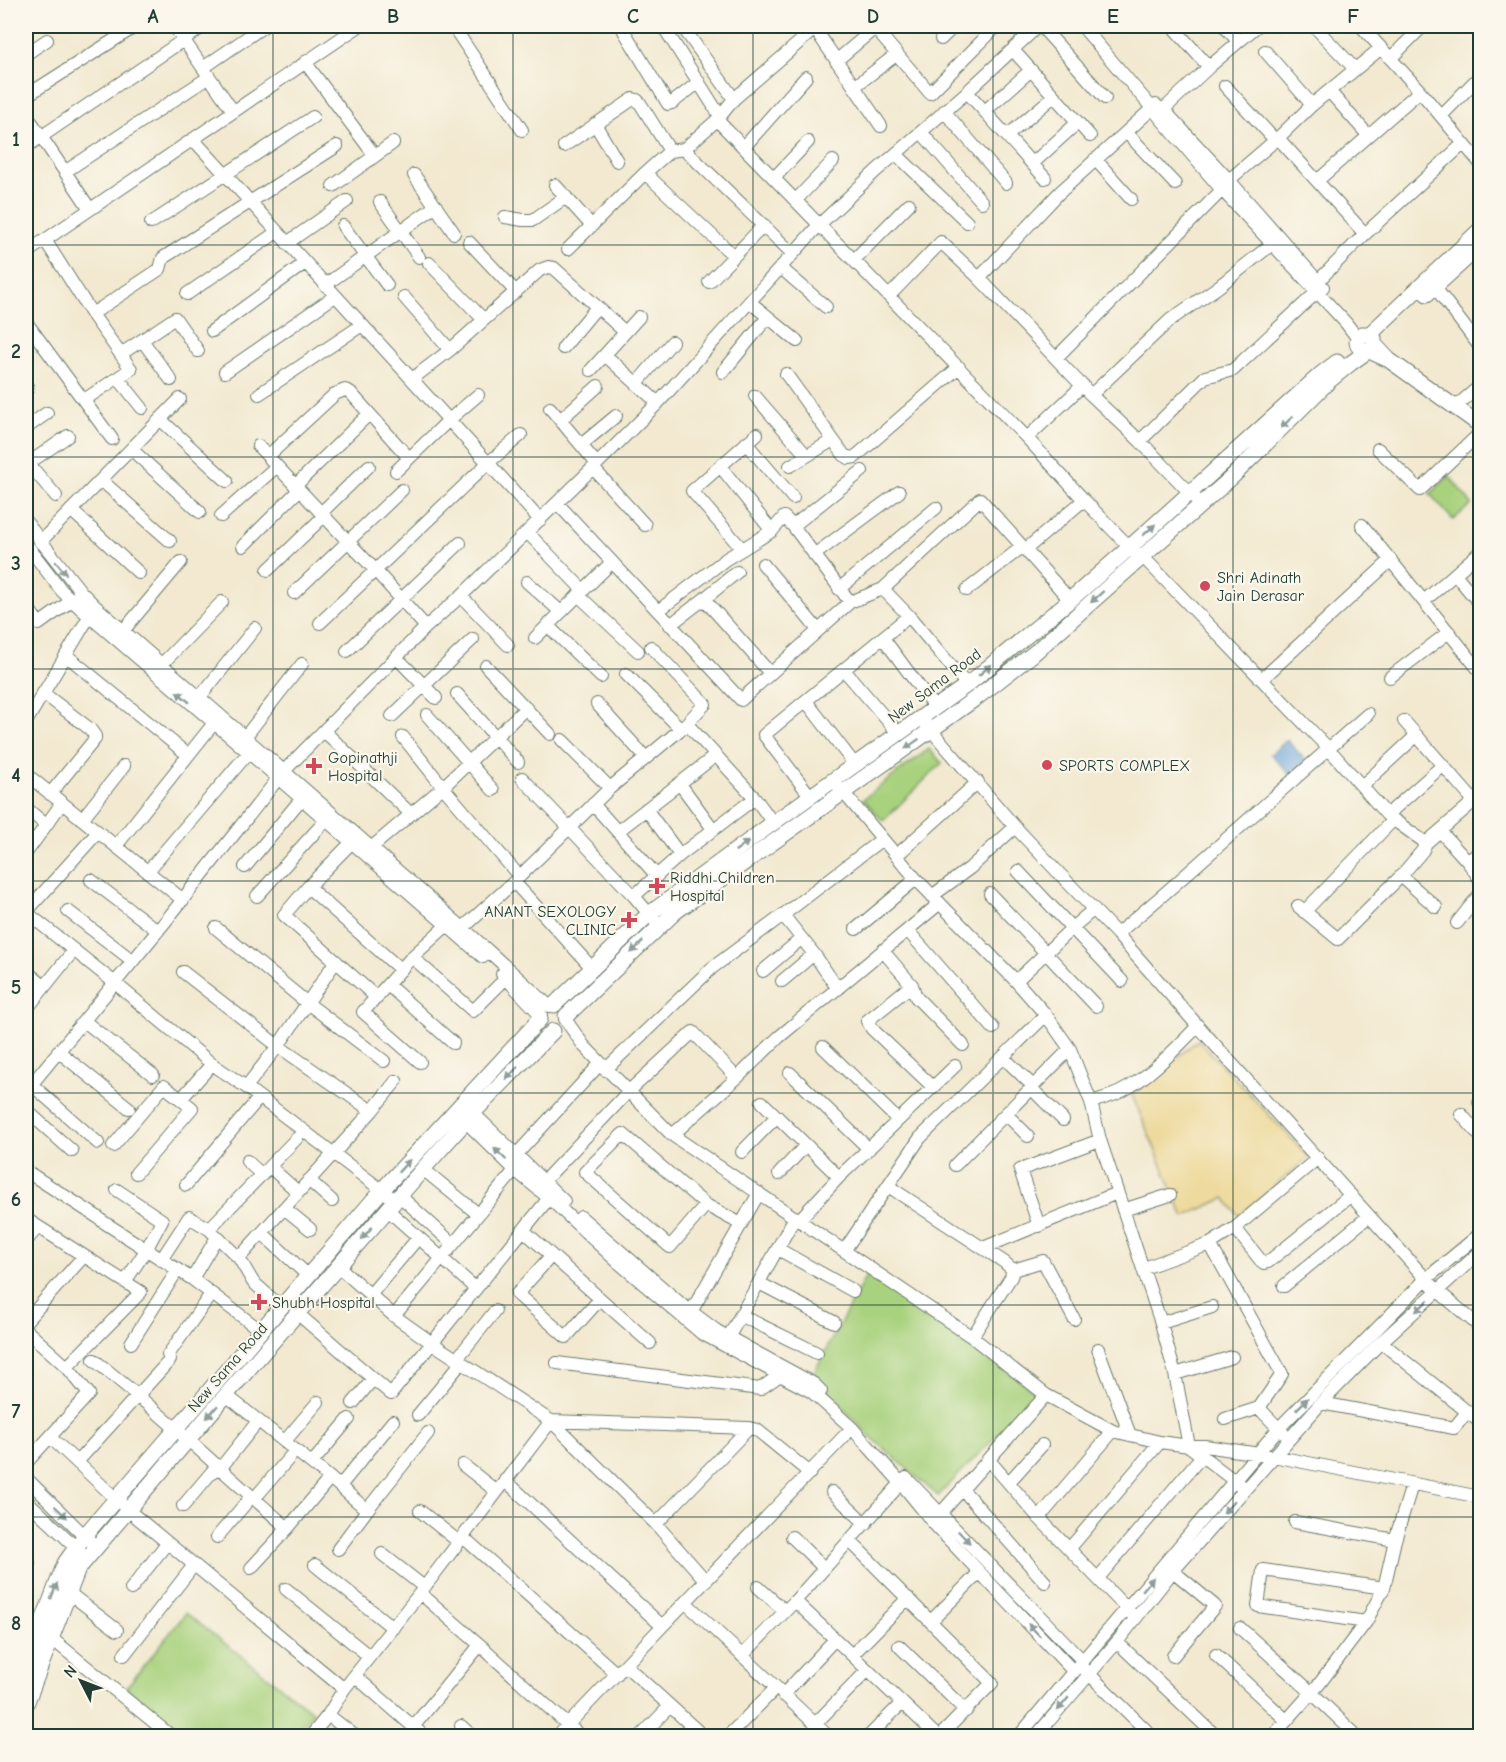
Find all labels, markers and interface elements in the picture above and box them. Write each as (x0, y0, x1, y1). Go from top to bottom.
text: A (147, 5, 159, 28)
text: B (387, 5, 399, 28)
text: C (627, 5, 639, 28)
text: D (867, 5, 879, 28)
text: E (1107, 5, 1119, 28)
text: F (1347, 5, 1359, 28)
text: 1 (12, 128, 20, 151)
text: 2 (11, 340, 21, 363)
one-way arrow (1281, 415, 1295, 429)
one-way arrow (1142, 523, 1157, 537)
text: 3 (11, 552, 21, 575)
one-way arrow (55, 560, 68, 576)
place label: Shri Adinath Jain Derasar (1217, 569, 1305, 605)
marker: Shri Adinath Jain Derasar (1198, 579, 1212, 593)
one-way arrow (1090, 590, 1105, 603)
street label: New Sama Road (884, 645, 985, 727)
one-way arrow (977, 664, 992, 677)
one-way arrow (176, 691, 191, 704)
one-way arrow (904, 738, 920, 749)
place label: Gopinathji Hospital (328, 749, 398, 785)
marker: Gopinathji Hospital (305, 757, 323, 775)
place label: SPORTS COMPLEX (1059, 757, 1190, 775)
marker: SPORTS COMPLEX (1040, 758, 1054, 772)
text: 4 (11, 764, 21, 787)
one-way arrow (735, 840, 750, 852)
place label: Riddhi Children Hospital (670, 869, 775, 905)
marker: Riddhi Children Hospital (648, 877, 666, 895)
place label: ANANT SEXOLOGY CLINIC (484, 903, 616, 939)
marker: ANANT SEXOLOGY CLINIC (620, 911, 638, 929)
one-way arrow (631, 940, 645, 954)
text: 5 (11, 976, 21, 999)
one-way arrow (505, 1065, 519, 1080)
one-way arrow (493, 1148, 507, 1162)
one-way arrow (397, 1159, 410, 1174)
text: 6 (11, 1188, 21, 1211)
one-way arrow (361, 1225, 374, 1240)
marker: Shubh Hospital (250, 1293, 268, 1311)
place label: Shubh Hospital (272, 1294, 375, 1312)
one-way arrow (1414, 1299, 1429, 1313)
street label: New Sama Road (184, 1320, 271, 1416)
one-way arrow (1295, 1398, 1309, 1412)
text: 7 (12, 1400, 21, 1423)
one-way arrow (205, 1404, 218, 1420)
one-way arrow (1223, 1499, 1236, 1514)
one-way arrow (54, 1505, 68, 1519)
one-way arrow (956, 1530, 970, 1544)
one-way arrow (1141, 1576, 1154, 1592)
one-way arrow (50, 1581, 60, 1599)
text: 8 (11, 1612, 21, 1635)
one-way arrow (1027, 1623, 1041, 1637)
north arrow (51, 1651, 111, 1711)
text: N (60, 1662, 81, 1682)
one-way arrow (1056, 1696, 1069, 1712)

